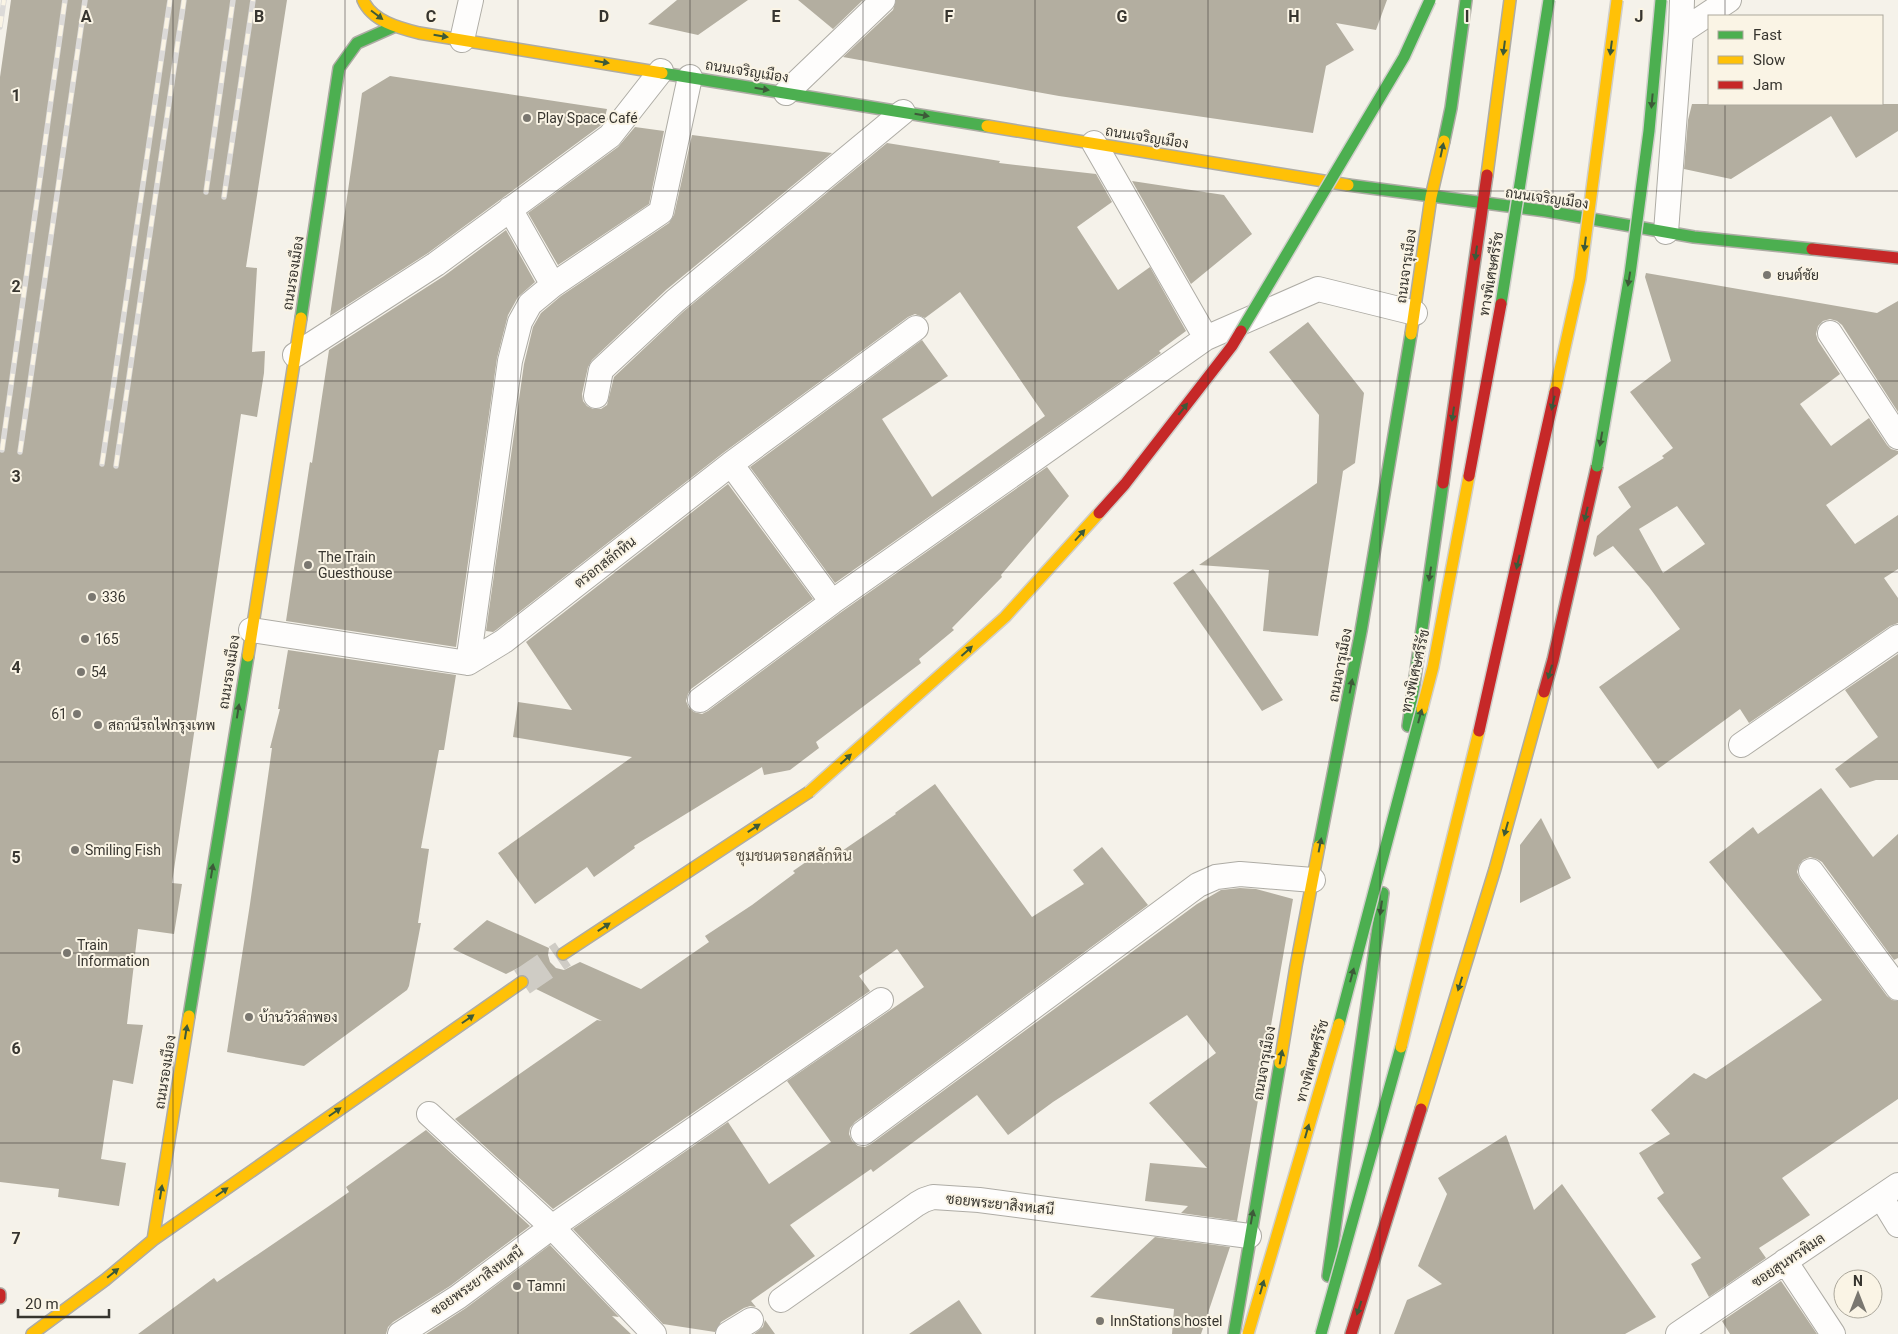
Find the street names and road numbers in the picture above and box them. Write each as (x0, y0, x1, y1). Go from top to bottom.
street label: ถนนเจริญเมือง (704, 56, 790, 86)
street label: ถนนเจริญเมือง (1104, 122, 1190, 152)
street label: ถนนเจริญเมือง (1504, 183, 1590, 213)
street label: ถนนจารุเมือง (1392, 228, 1421, 304)
street label: ทางพิเศษศรีรัช (1475, 231, 1506, 317)
street label: ถนนรองเมือง (278, 235, 307, 311)
street label: ตรอกสลักหิน (571, 533, 639, 591)
street label: ถนนจารุเมือง (1324, 627, 1357, 704)
street label: ทางพิเศษศรีรัช (1397, 627, 1432, 714)
street label: ถนนรองเมือง (214, 634, 243, 710)
street label: ทางพิเศษศรีรัช (1292, 1018, 1331, 1104)
street label: ถนนจารุเมือง (1249, 1025, 1280, 1102)
street label: ถนนรองเมือง (150, 1034, 179, 1110)
street label: ซอยพระยาสิงหเสนี (945, 1189, 1055, 1218)
street label: ซอยสุนทรพิมล (1748, 1230, 1829, 1292)
street label: ซอยพระยาสิงหเสนี (427, 1242, 526, 1319)

